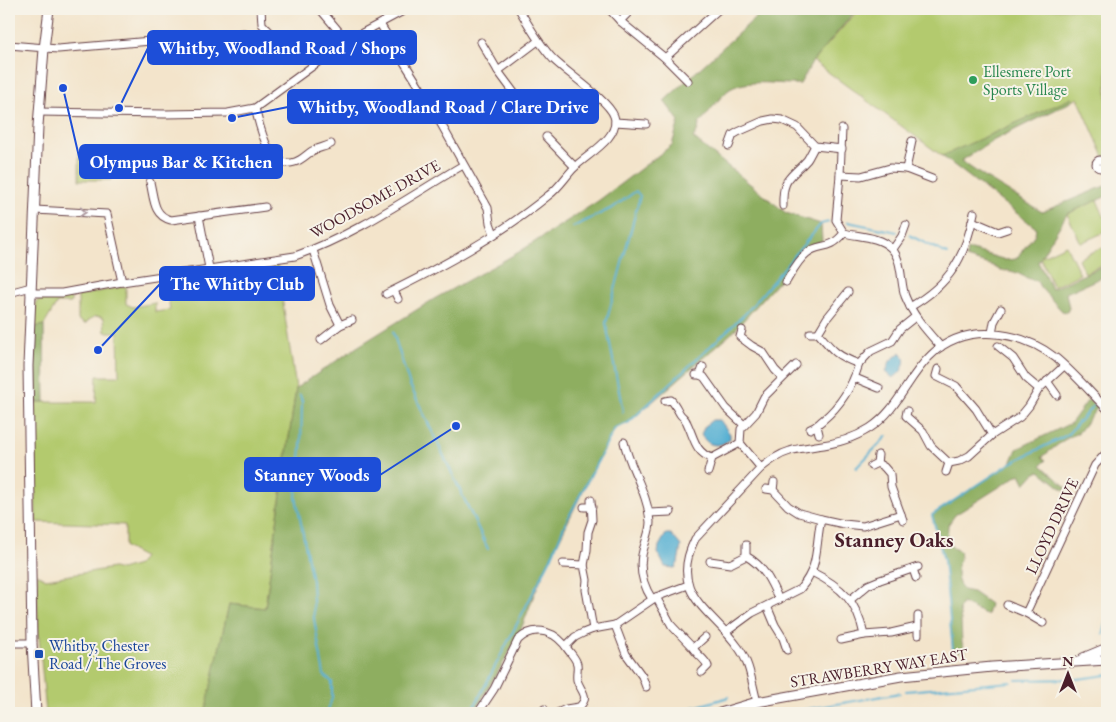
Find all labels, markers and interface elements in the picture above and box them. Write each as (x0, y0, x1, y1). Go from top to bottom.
callout: Whitby, Woodland Road / Shops (148, 31, 416, 64)
text: Whitby, Woodland Road / Shops (158, 36, 406, 59)
place label: Ellesmere Port Sports Village (983, 61, 1071, 100)
marker: Ellesmere Port Sports Village (967, 74, 979, 86)
callout: Whitby, Woodland Road / Clare Drive (288, 90, 598, 123)
text: Whitby, Woodland Road / Clare Drive (298, 95, 589, 118)
callout: Olympus Bar & Kitchen (80, 145, 282, 178)
text: Olympus Bar & Kitchen (90, 150, 272, 173)
street label: WOODSOME DRIVE (306, 155, 444, 243)
one-way arrow (80, 207, 88, 218)
callout: The Whitby Club (160, 267, 314, 300)
text: The Whitby Club (170, 272, 304, 295)
callout: Stanney Woods (245, 458, 380, 491)
text: Stanney Woods (254, 463, 370, 486)
street label: LLOYD DRIVE (1021, 475, 1083, 577)
district label: Stanney Oaks (834, 526, 954, 553)
place label: Whitby, Chester Road / The Groves (49, 635, 166, 674)
street label: STRAWBERRY WAY EAST (789, 644, 969, 692)
marker: Whitby, Chester Road / The Groves (33, 648, 45, 660)
north arrow (1044, 650, 1094, 700)
text: N (1062, 652, 1074, 670)

